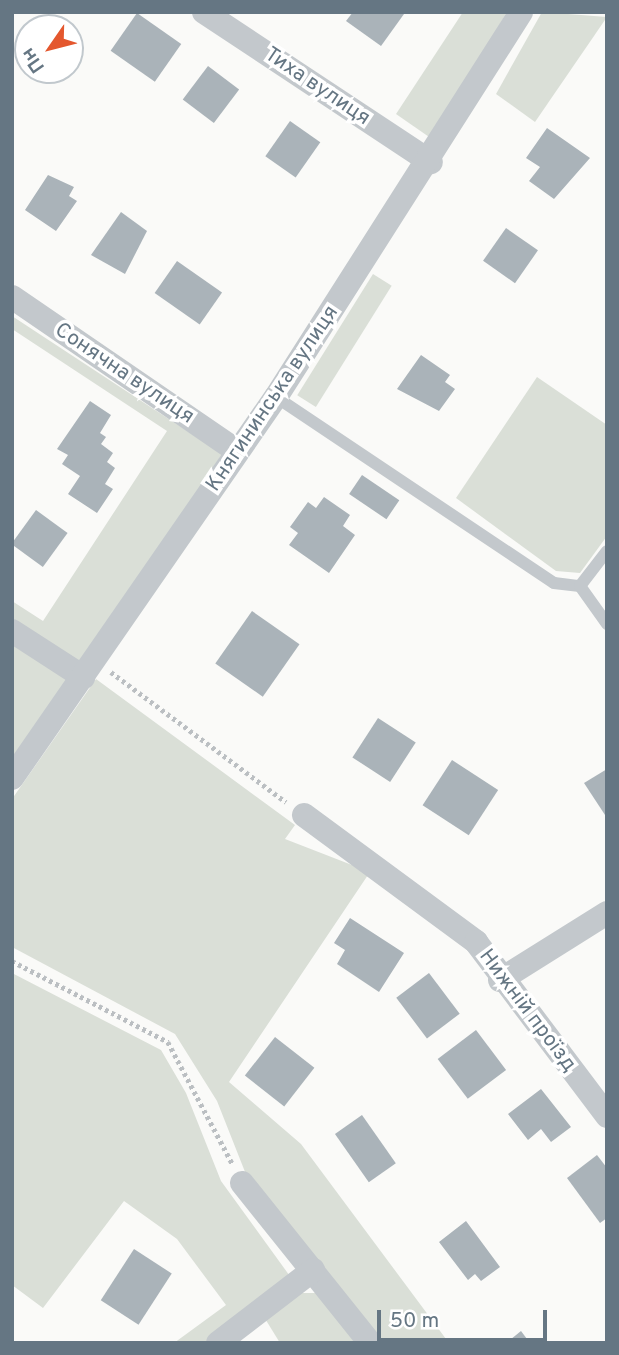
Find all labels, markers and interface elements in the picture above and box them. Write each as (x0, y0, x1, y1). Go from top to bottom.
north arrow (14, 14, 84, 84)
street label: Тиха вулиця (259, 42, 375, 132)
text: Пн (16, 43, 51, 77)
street label: Княгининська вулиця (201, 301, 345, 497)
street label: Сонячна вулиця (50, 318, 198, 430)
street label: Нижній проїзд (473, 945, 581, 1077)
scale bar (381, 1296, 551, 1340)
text: 50 m (390, 1308, 439, 1335)

